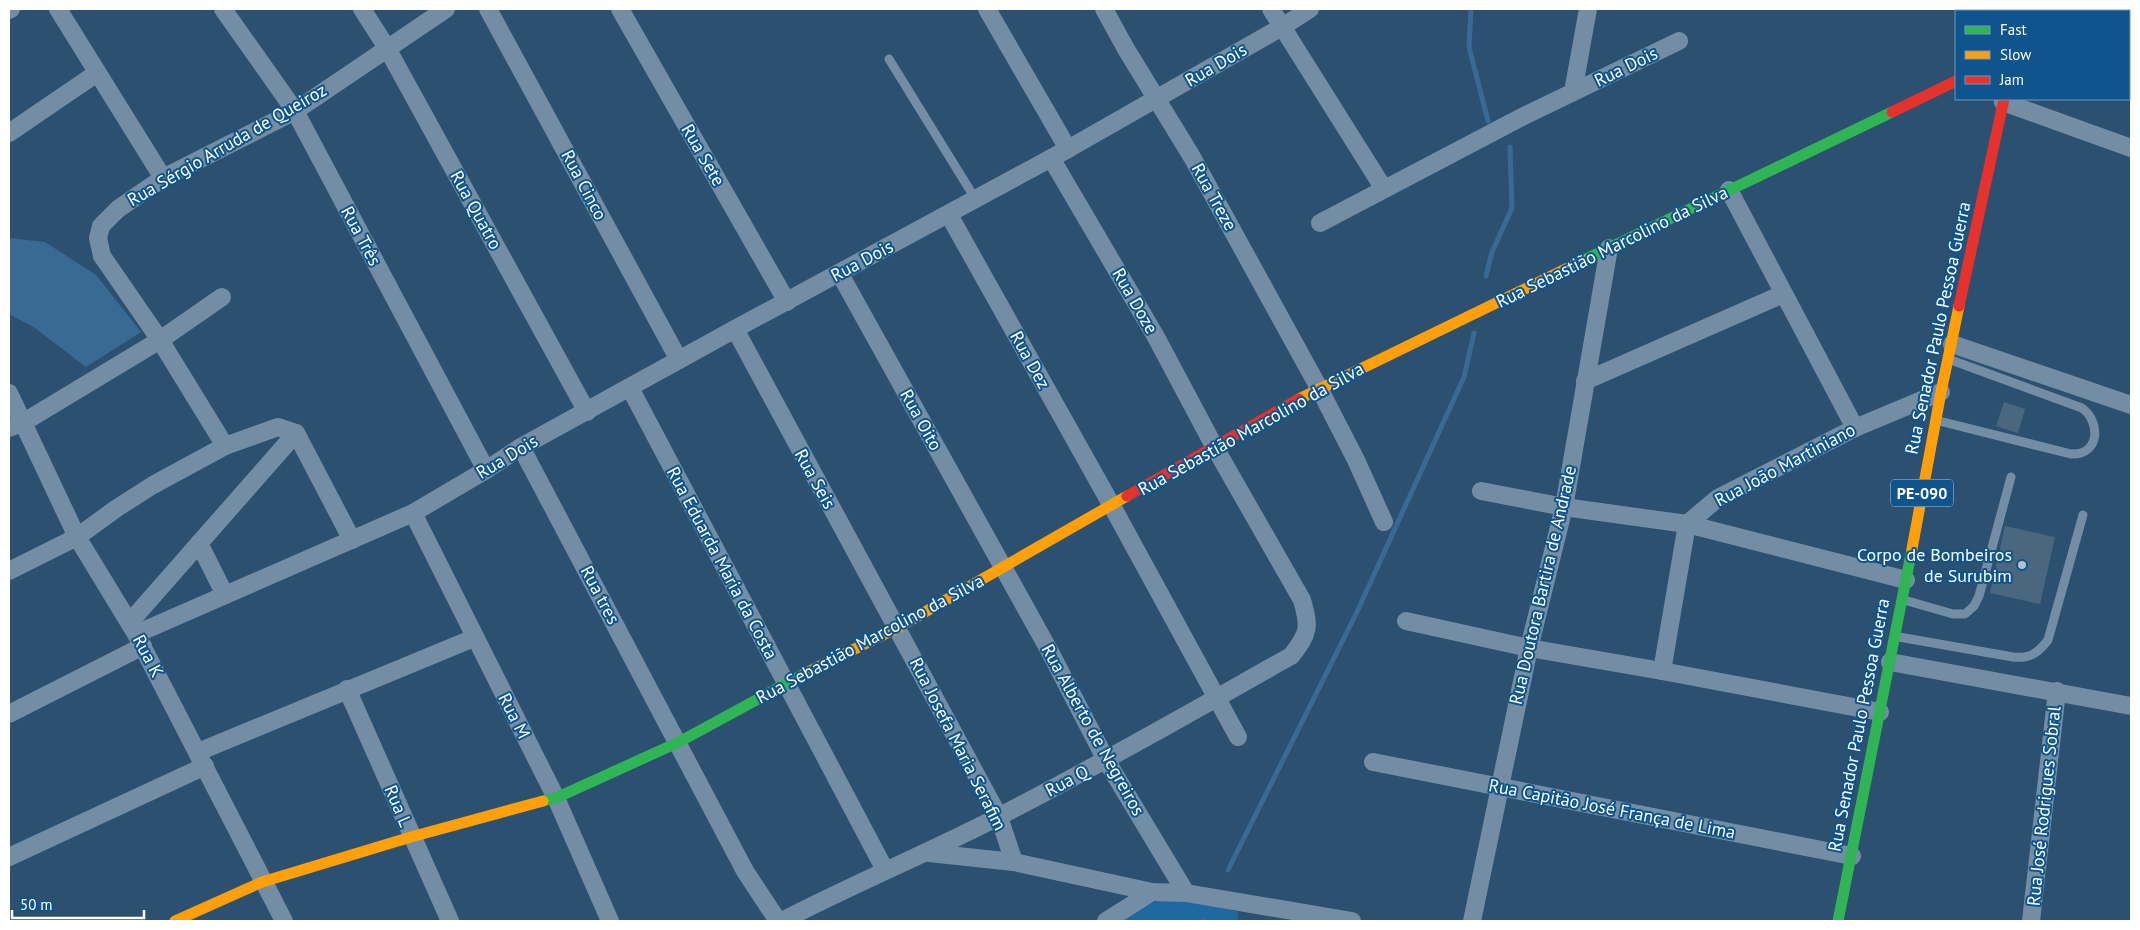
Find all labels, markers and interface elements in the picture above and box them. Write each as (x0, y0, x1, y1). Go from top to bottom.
legend (1955, 10, 2130, 100)
text: Fast (2000, 20, 2027, 39)
street label: Rua Dois (1181, 38, 1251, 91)
street label: Rua Dois (1590, 41, 1661, 92)
text: Slow (2000, 45, 2031, 64)
text: Jam (1999, 70, 2024, 89)
street label: Rua Sérgio Arruda de Queiroz (123, 78, 330, 211)
street label: Rua Sete (677, 120, 730, 190)
street label: Rua Cinco (556, 146, 612, 224)
street label: Rua Treze (1187, 159, 1242, 234)
street label: Rua Quatro (445, 166, 508, 253)
street label: Rua Sebastião Marcolino da Silva (1492, 180, 1731, 313)
street label: Rua Senador Paulo Pessoa Guerra (1899, 200, 1976, 456)
street label: Rua Três (336, 202, 387, 270)
street label: Rua Dois (826, 234, 897, 287)
street label: Rua Doze (1107, 264, 1163, 338)
street label: Rua Dez (1005, 327, 1056, 393)
street label: Rua Sebastião Marcolino da Silva (1134, 357, 1368, 500)
street label: Rua Oito (895, 385, 948, 454)
street label: Rua João Martiniano (1710, 418, 1859, 511)
street label: Rua Dois (472, 429, 542, 484)
street label: Rua Seis (790, 445, 841, 513)
street label: Rua Eduarda Maria da Costa (662, 463, 783, 663)
street label: Rua Doutora Bartira de Andrade (1504, 463, 1581, 707)
road number: PE-090 (1891, 479, 1953, 506)
place label: Corpo de Bombeiros de Surubim (1857, 543, 2012, 587)
marker: Corpo de Bombeiros de Surubim (2016, 559, 2028, 571)
street label: Rua tres (576, 562, 625, 628)
street label: Rua Sebastião Marcolino da Silva (752, 569, 988, 709)
street label: Rua Senador Paulo Pessoa Guerra (1823, 596, 1894, 854)
street label: Rua K (128, 631, 169, 681)
street label: Rua Alberto de Negreiros (1037, 640, 1150, 820)
street label: Rua Josefa Maria Serafim (905, 653, 1012, 834)
street label: Rua M (493, 689, 536, 742)
street label: Rua José Rodrigues Sobral (2022, 704, 2066, 907)
street label: Rua Q (1041, 759, 1093, 802)
street label: Rua Capitão José França de Lima (1487, 773, 1737, 844)
street label: Rua L (379, 781, 418, 830)
scale bar (12, 888, 145, 920)
text: 50 m (20, 895, 53, 914)

